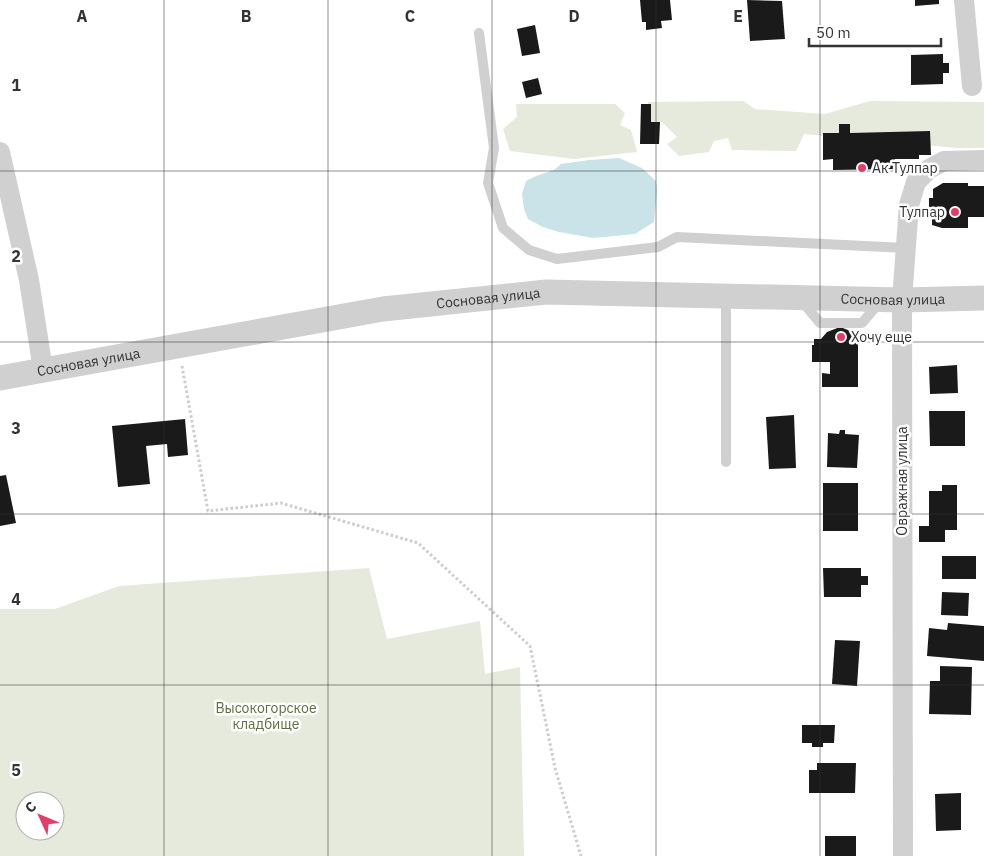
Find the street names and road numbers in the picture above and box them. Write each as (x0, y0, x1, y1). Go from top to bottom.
street label: Сосновая улица (435, 284, 542, 312)
street label: Сосновая улица (840, 290, 946, 309)
street label: Сосновая улица (36, 344, 142, 380)
street label: Овражная улица (893, 426, 911, 536)

